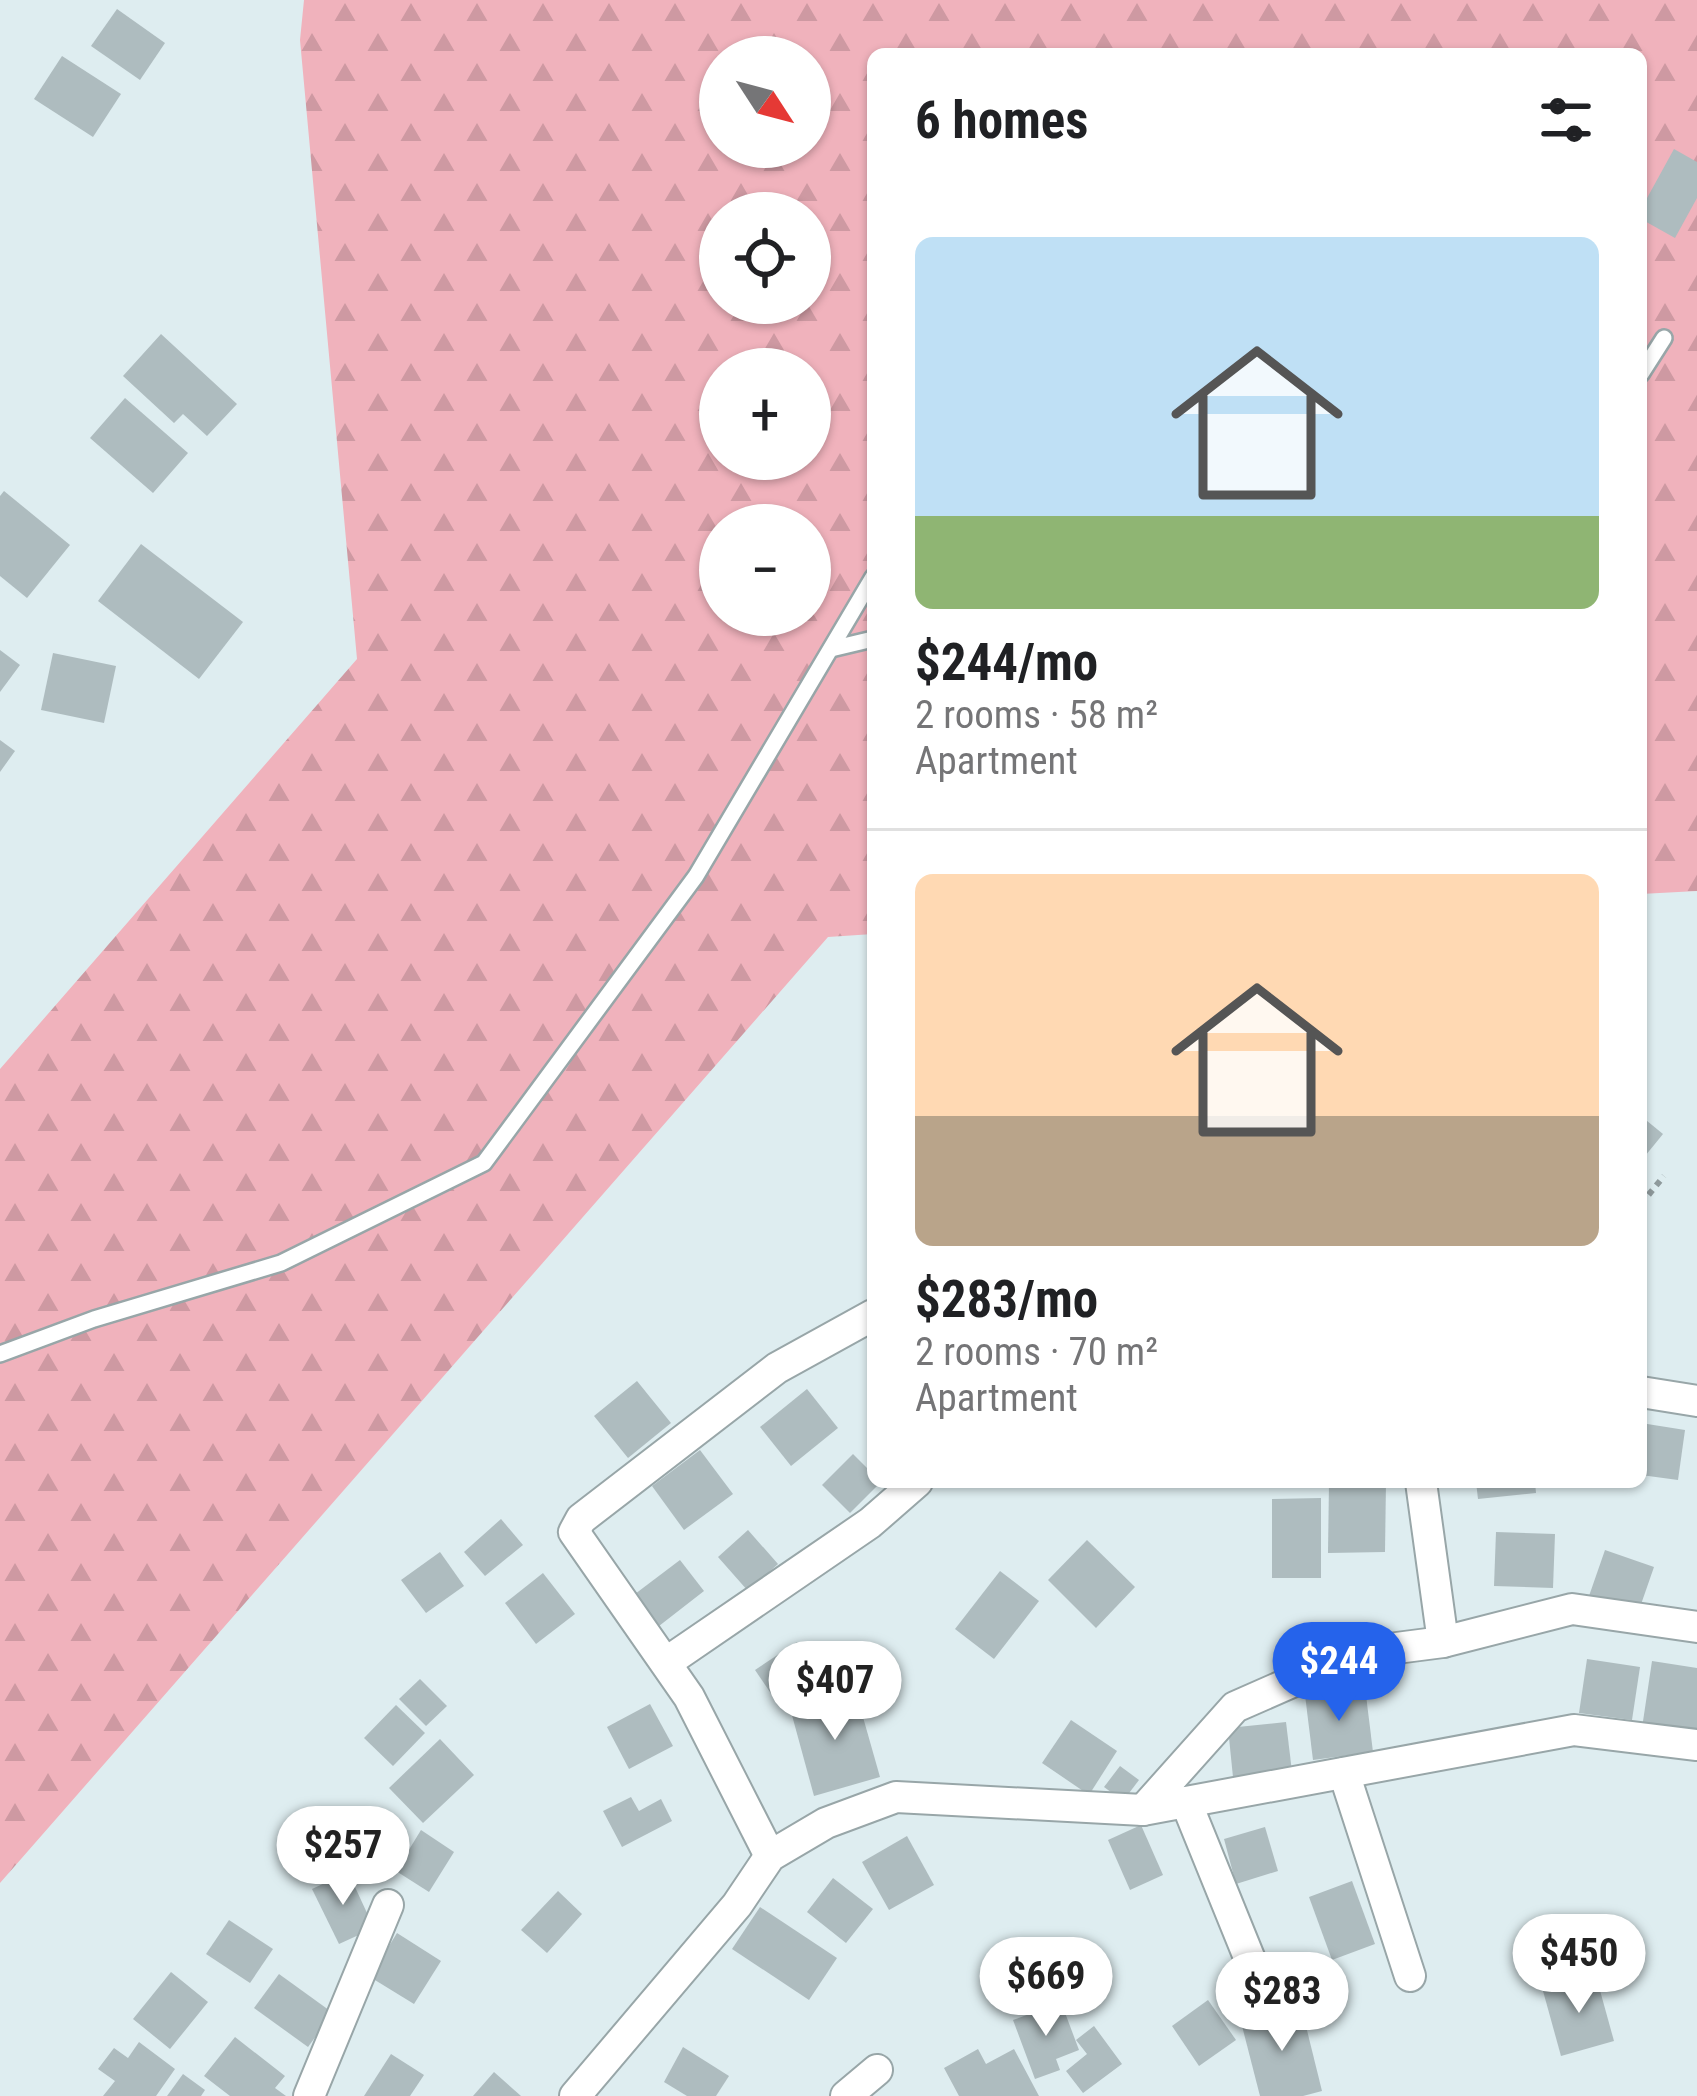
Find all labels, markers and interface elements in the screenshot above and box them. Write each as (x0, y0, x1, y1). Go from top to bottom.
north arrow (699, 36, 831, 168)
map controls (699, 36, 831, 636)
icon: filters (1533, 87, 1599, 153)
text: 6 homes (915, 91, 1088, 150)
button: locate (699, 192, 831, 324)
icon: home (1149, 315, 1365, 531)
button: + (699, 348, 831, 480)
button: − (699, 504, 831, 636)
text: $244/mo (915, 633, 1098, 692)
text: 2 rooms · 58 m² (915, 692, 1158, 738)
text: Apartment (915, 738, 1078, 784)
icon: home (1149, 952, 1365, 1168)
text: $283/mo (915, 1270, 1098, 1329)
text: 2 rooms · 70 m² (915, 1329, 1158, 1375)
text: Apartment (915, 1375, 1078, 1421)
pin: $244 (1268, 1622, 1410, 1724)
text: $244 (1300, 1638, 1378, 1684)
pin: $407 (764, 1641, 906, 1743)
text: $407 (796, 1657, 874, 1703)
pin: $257 (272, 1806, 414, 1908)
text: $257 (304, 1822, 382, 1868)
pin: $450 (1508, 1914, 1650, 2016)
text: $450 (1540, 1930, 1618, 1976)
pin: $669 (975, 1937, 1117, 2039)
pin: $283 (1211, 1952, 1353, 2054)
text: $669 (1007, 1953, 1085, 1999)
text: $283 (1243, 1968, 1321, 2014)

